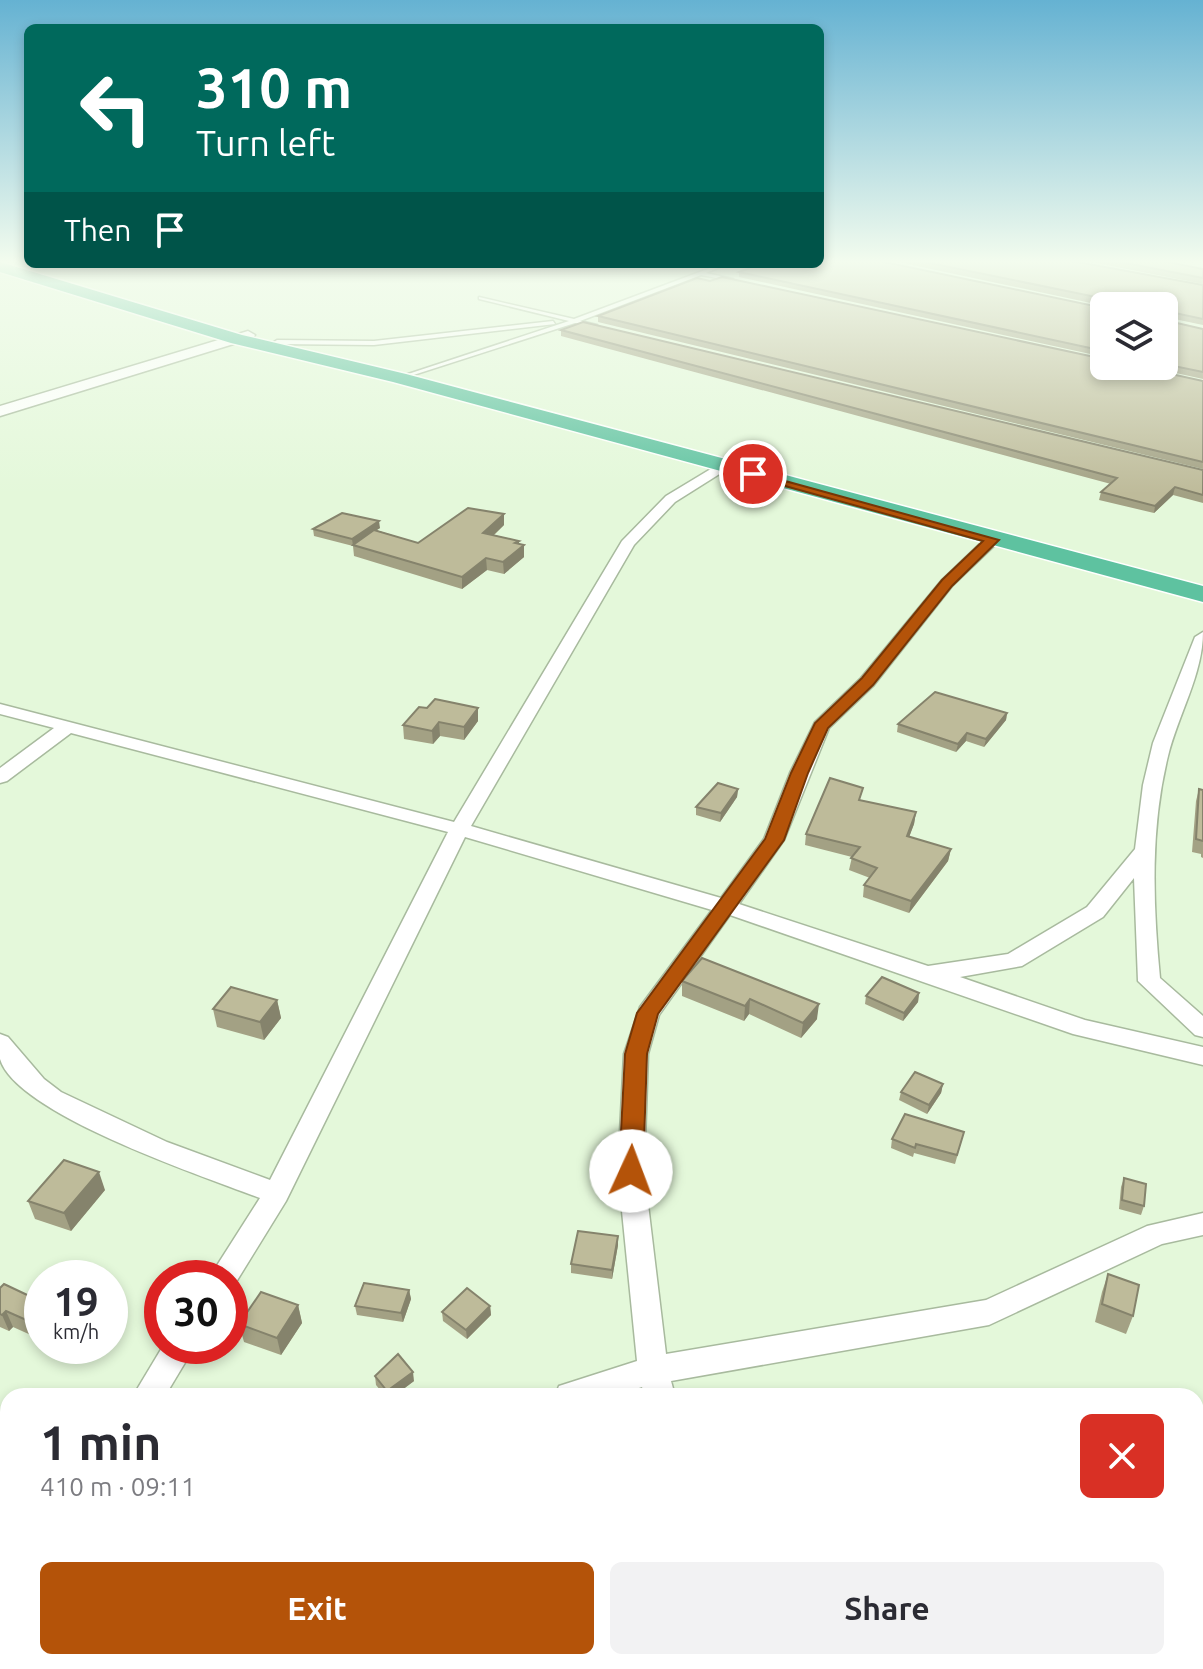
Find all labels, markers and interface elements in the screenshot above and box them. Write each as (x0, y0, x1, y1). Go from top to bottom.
icon: left (64, 56, 168, 160)
text: 310 m (196, 56, 352, 119)
text: Turn left (196, 122, 335, 163)
icon: arrive (148, 208, 192, 252)
text: Then (64, 213, 132, 247)
map controls (1090, 292, 1178, 380)
button: layers (1090, 292, 1178, 380)
pin (719, 440, 787, 508)
icon: arrive (731, 452, 775, 496)
position arrow (589, 1129, 673, 1213)
speed limit sign: 30 (144, 1260, 248, 1364)
text: 19 (53, 1279, 99, 1324)
text: km/h (53, 1320, 99, 1343)
button: close (1080, 1414, 1164, 1498)
text: 1 min (40, 1415, 161, 1469)
text: 410 m · 09:11 (40, 1472, 196, 1501)
button: Exit (40, 1562, 594, 1654)
button: Share (610, 1562, 1164, 1654)

